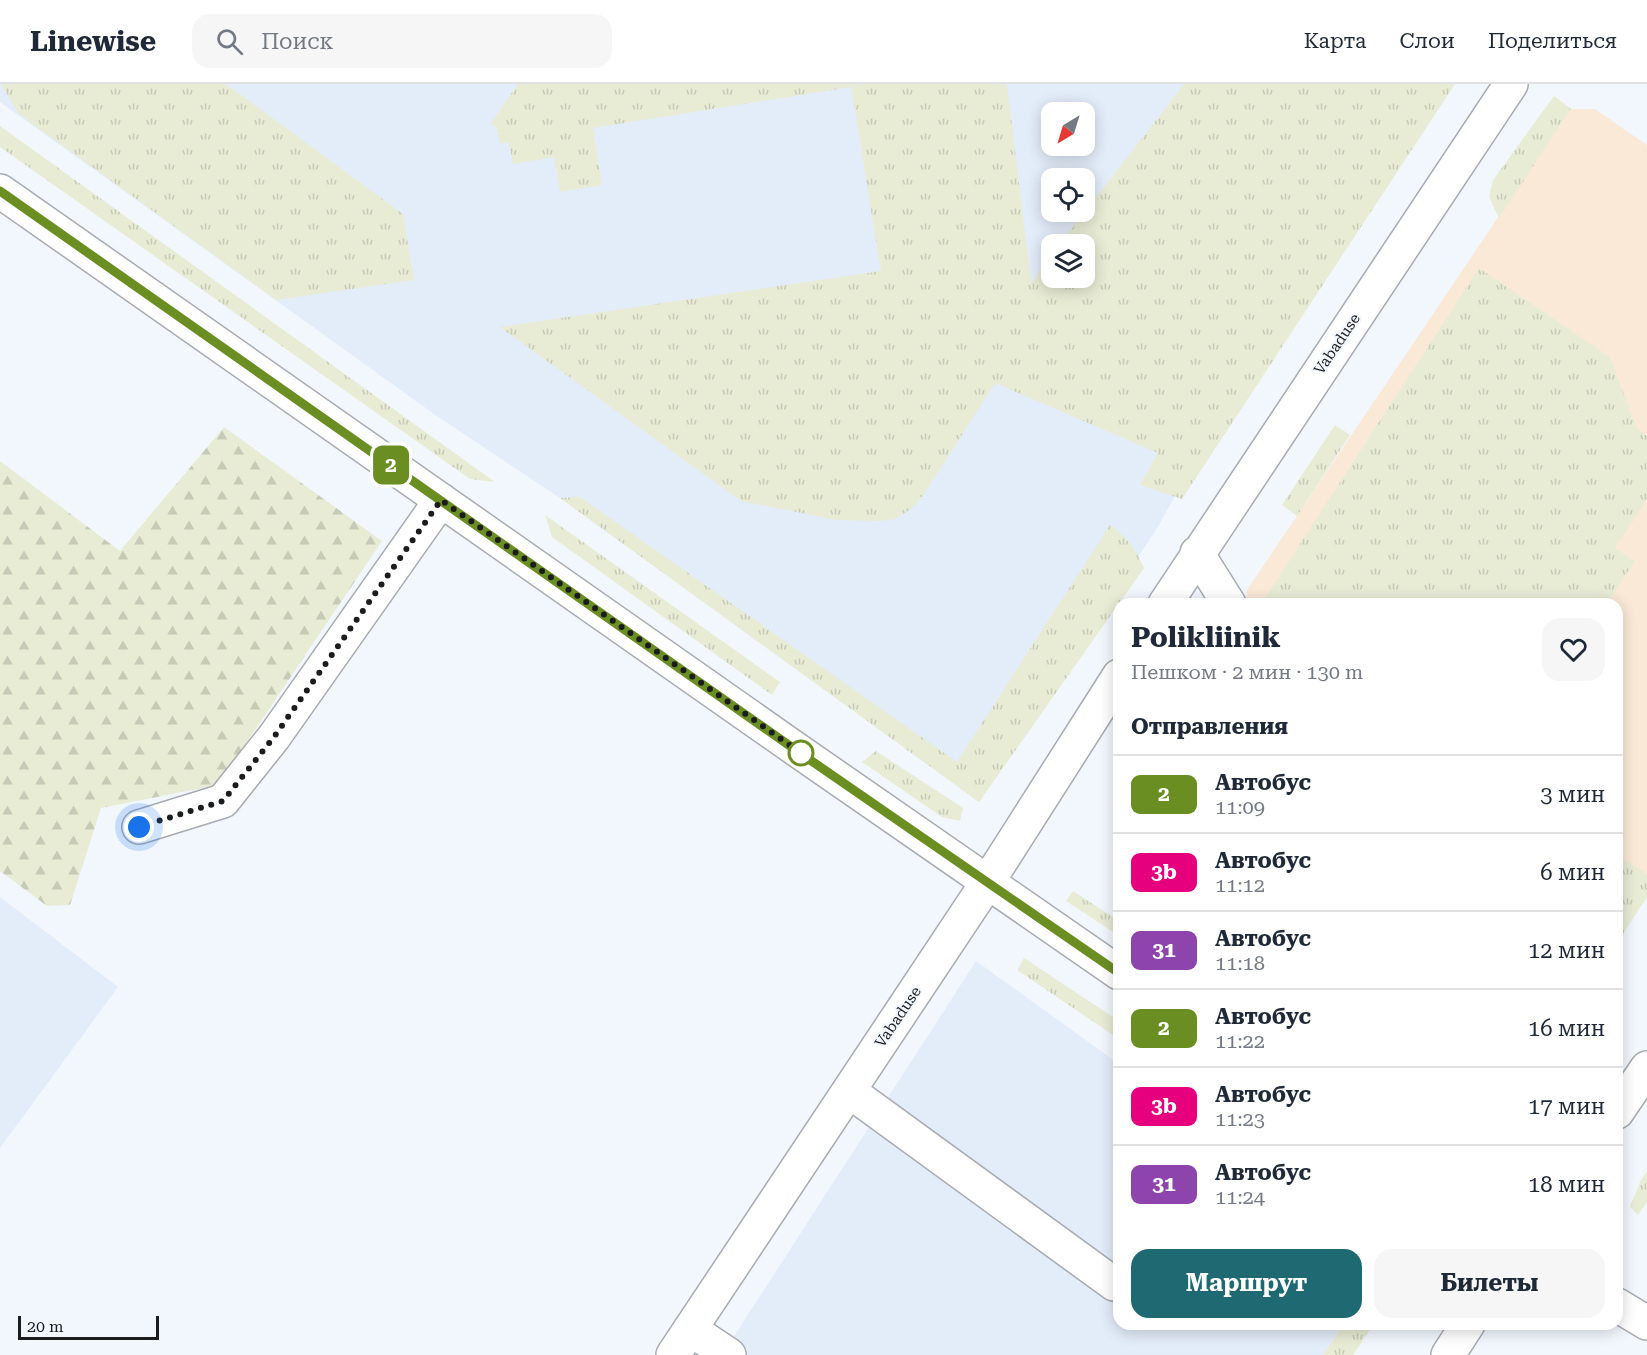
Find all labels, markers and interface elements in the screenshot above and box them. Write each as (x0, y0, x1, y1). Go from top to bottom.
search box (192, 14, 612, 68)
text: Linewise (30, 25, 156, 58)
icon: search (213, 25, 246, 58)
text: Поиск (261, 29, 334, 54)
text: Карта (1304, 29, 1367, 53)
text: Слои (1400, 29, 1455, 53)
text: Поделиться (1488, 29, 1617, 53)
north arrow (1041, 102, 1095, 156)
map controls (1041, 102, 1095, 288)
button: locate (1041, 168, 1095, 222)
button: layers (1041, 234, 1095, 288)
street label: Vabaduse (1310, 310, 1364, 378)
line badge: 2 (372, 446, 410, 484)
text: 2 (385, 453, 397, 477)
button: heart (1542, 618, 1605, 681)
text: Polikliinik (1131, 621, 1280, 654)
text: Пешком · 2 мин · 130 m (1131, 660, 1363, 684)
text: Отправления (1131, 714, 1288, 739)
unlabelled marker (788, 740, 814, 766)
text: Автобус (1215, 770, 1311, 795)
text: 2 (1158, 782, 1170, 806)
text: 3 мин (1540, 782, 1605, 807)
text: 11:09 (1215, 795, 1265, 819)
your location (124, 812, 154, 842)
text: Автобус (1215, 848, 1311, 873)
text: 3b (1151, 860, 1177, 884)
text: 6 мин (1540, 860, 1605, 885)
text: 11:12 (1215, 873, 1265, 897)
text: Автобус (1215, 926, 1311, 951)
text: 31 (1152, 938, 1176, 962)
text: 12 мин (1528, 938, 1605, 963)
text: 11:18 (1215, 951, 1265, 975)
street label: Vabaduse (871, 983, 925, 1051)
text: Автобус (1215, 1004, 1311, 1029)
text: 2 (1158, 1016, 1170, 1040)
text: 16 мин (1528, 1016, 1605, 1041)
text: 11:22 (1215, 1029, 1265, 1053)
text: Автобус (1215, 1082, 1311, 1107)
text: 3b (1151, 1094, 1177, 1118)
text: 17 мин (1528, 1094, 1605, 1119)
text: 11:23 (1215, 1107, 1265, 1131)
text: Автобус (1215, 1160, 1311, 1185)
text: 31 (1152, 1172, 1176, 1196)
text: 18 мин (1528, 1172, 1605, 1197)
text: 11:24 (1215, 1185, 1265, 1209)
button: Маршрут (1131, 1249, 1362, 1318)
button: Билеты (1374, 1249, 1605, 1318)
scale bar (18, 1313, 159, 1340)
text: 20 m (27, 1317, 64, 1336)

